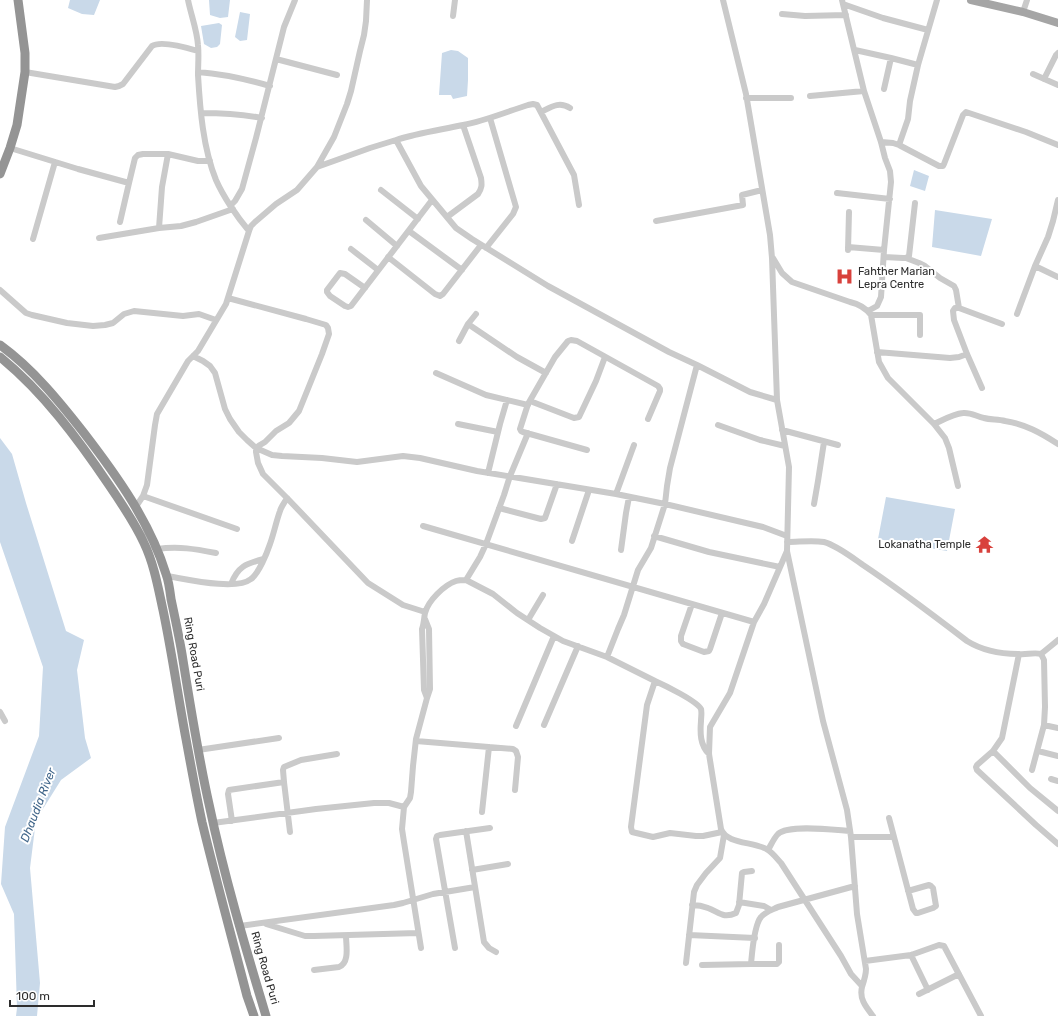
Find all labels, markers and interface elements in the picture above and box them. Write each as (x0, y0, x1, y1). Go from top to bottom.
place label: Fahther Marian Lepra Centre (858, 265, 935, 291)
hospital icon: Fahther Marian Lepra Centre (835, 267, 855, 287)
temple icon: Lokanatha Temple (974, 534, 994, 554)
place label: Lokanatha Temple (878, 538, 971, 551)
street label: Ring Road Puri (181, 616, 207, 692)
water label: Dhaudia River (17, 766, 59, 844)
street label: Ring Road Puri (248, 930, 282, 1006)
scale bar (10, 982, 94, 1008)
text: 100 m (16, 989, 50, 1003)

